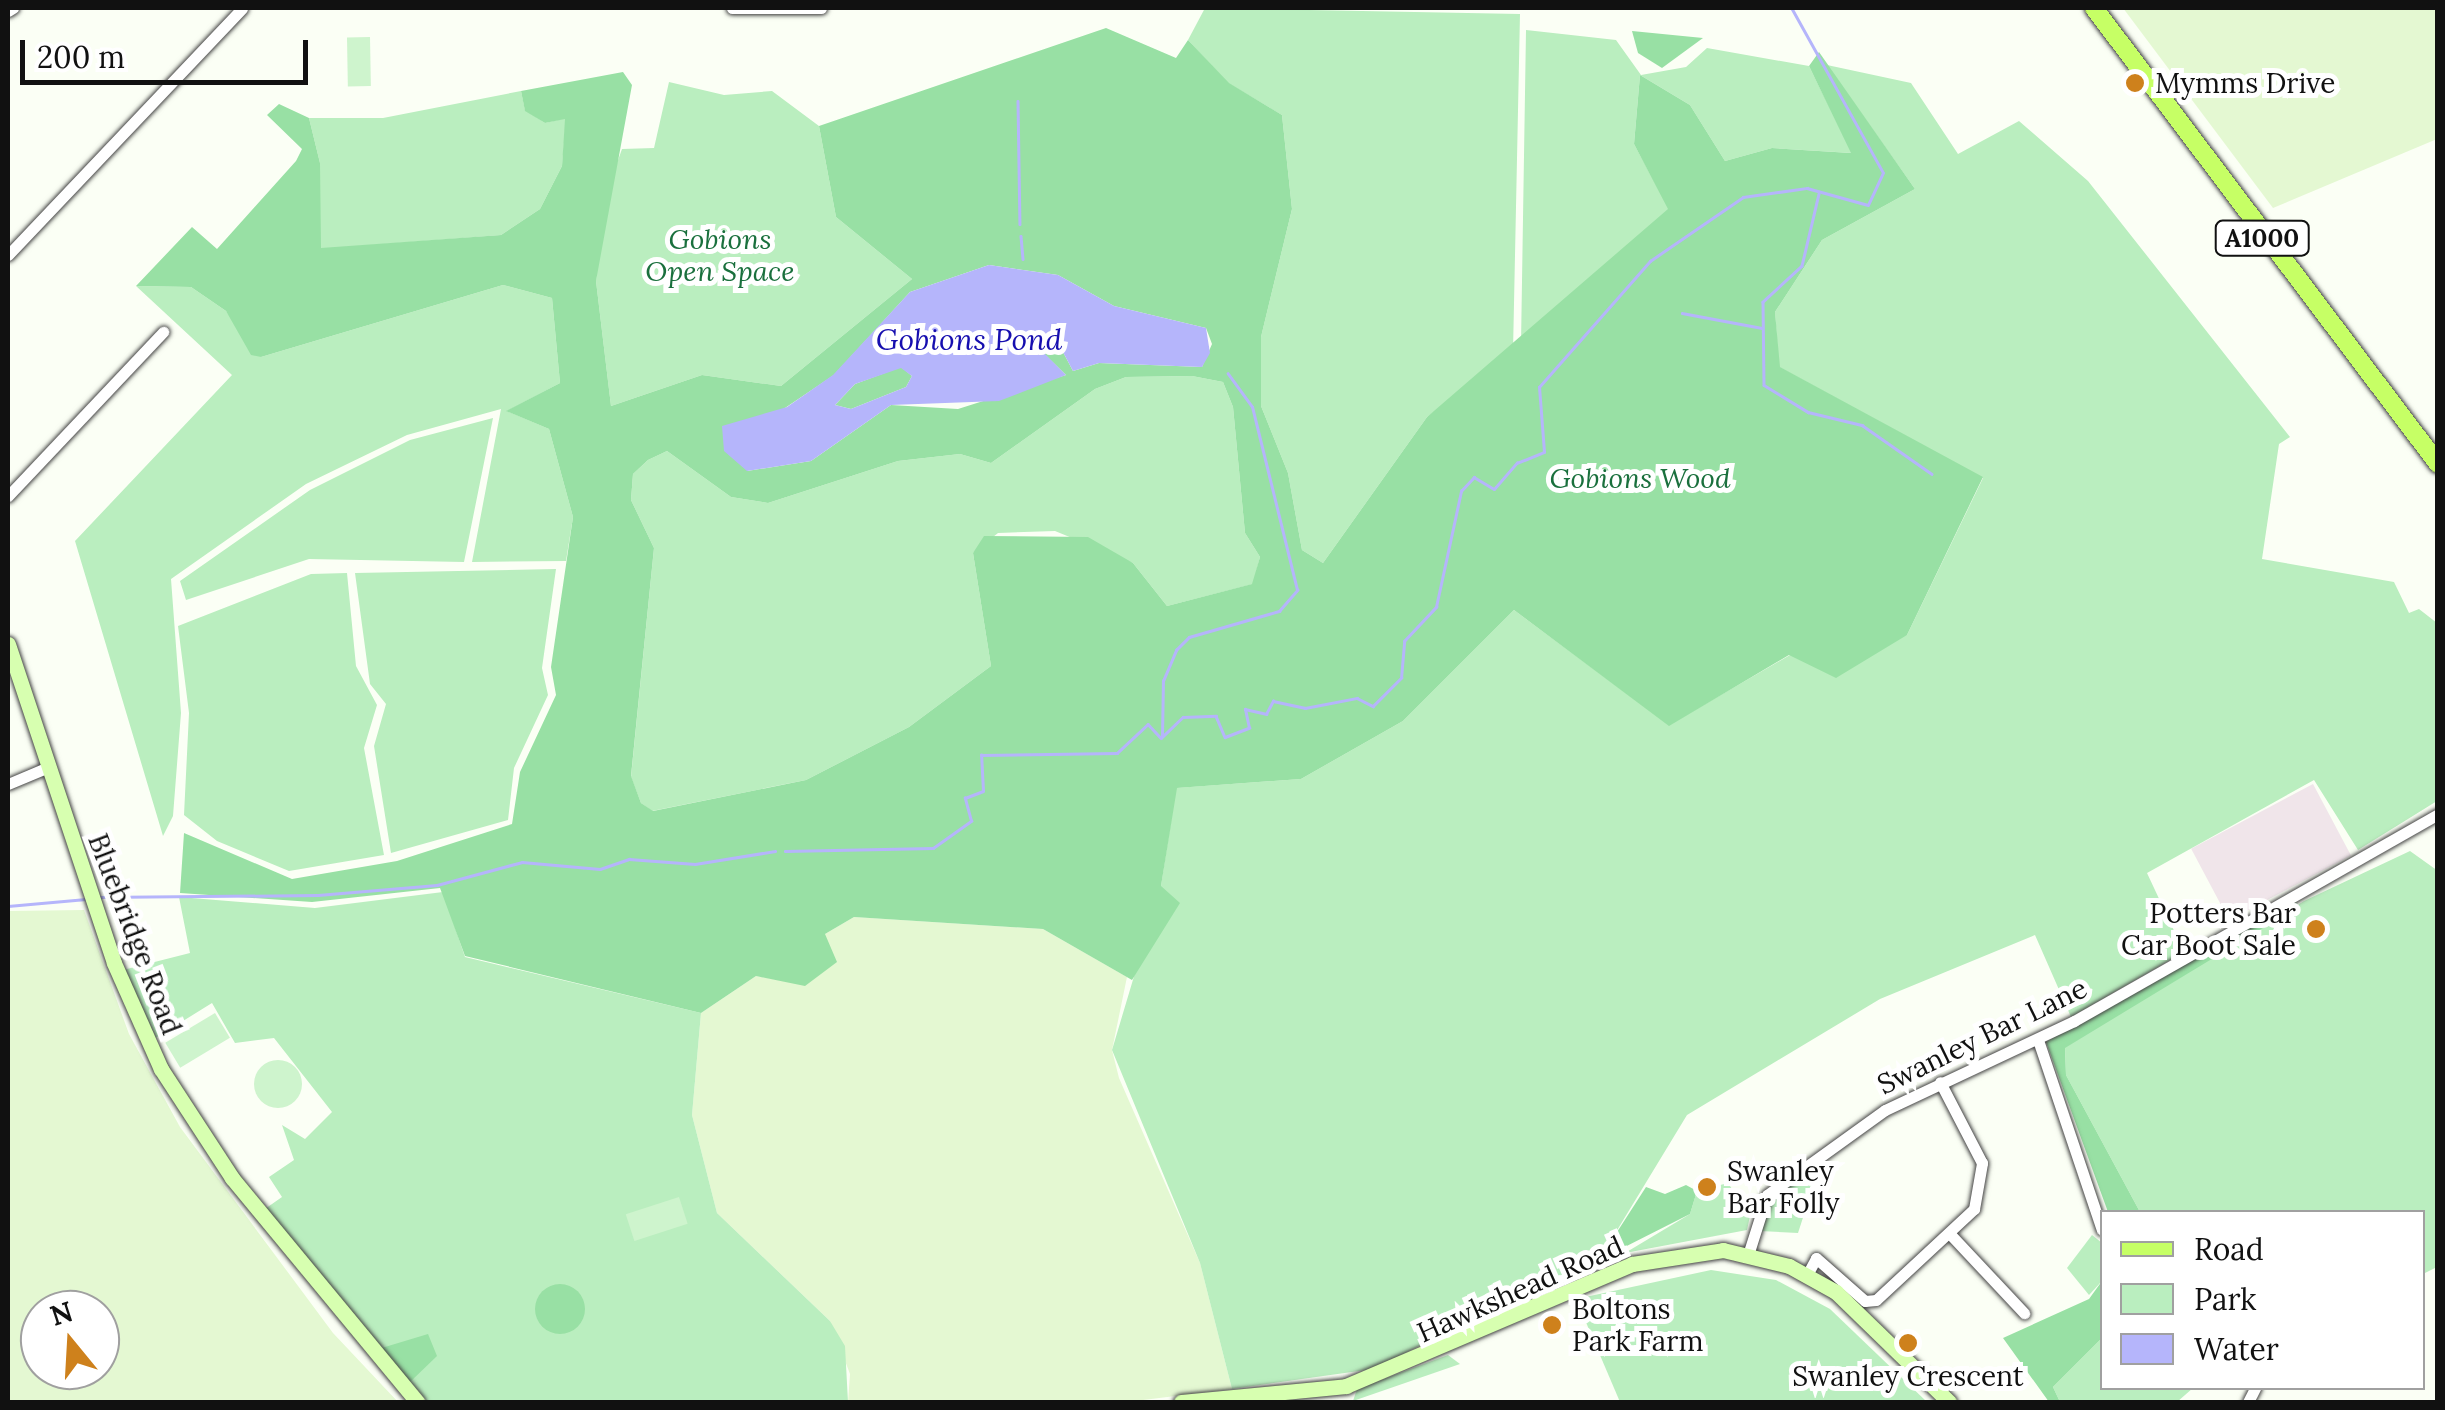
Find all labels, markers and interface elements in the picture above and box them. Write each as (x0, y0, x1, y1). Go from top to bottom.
scale bar (25, 20, 312, 82)
text: 200 m (37, 38, 125, 76)
place label: Mymms Drive (2155, 66, 2335, 100)
marker: Mymms Drive (2124, 72, 2146, 94)
road number: A1000 (2214, 218, 2310, 258)
park label: Gobions Open Space (645, 222, 795, 288)
water label: Gobions Pond (876, 321, 1062, 357)
park label: Gobions Wood (1550, 461, 1730, 495)
street label: Bluebridge Road (81, 829, 189, 1039)
place label: Potters Bar Car Boot Sale (2121, 896, 2296, 962)
marker: Potters Bar Car Boot Sale (2305, 918, 2327, 940)
street label: Swanley Bar Lane (1872, 971, 2092, 1101)
place label: Swanley Bar Folly (1727, 1154, 1840, 1220)
marker: Swanley Bar Folly (1696, 1176, 1718, 1198)
legend (2100, 1210, 2425, 1390)
street label: Hawkshead Road (1412, 1229, 1628, 1349)
text: Road (2194, 1230, 2264, 1268)
text: Park (2194, 1280, 2256, 1318)
north arrow (20, 1290, 120, 1390)
place label: Boltons Park Farm (1572, 1292, 1703, 1358)
text: N (45, 1293, 77, 1334)
marker: Boltons Park Farm (1541, 1314, 1563, 1336)
text: Water (2194, 1330, 2279, 1368)
marker: Swanley Crescent (1897, 1332, 1919, 1354)
place label: Swanley Crescent (1792, 1359, 2024, 1393)

